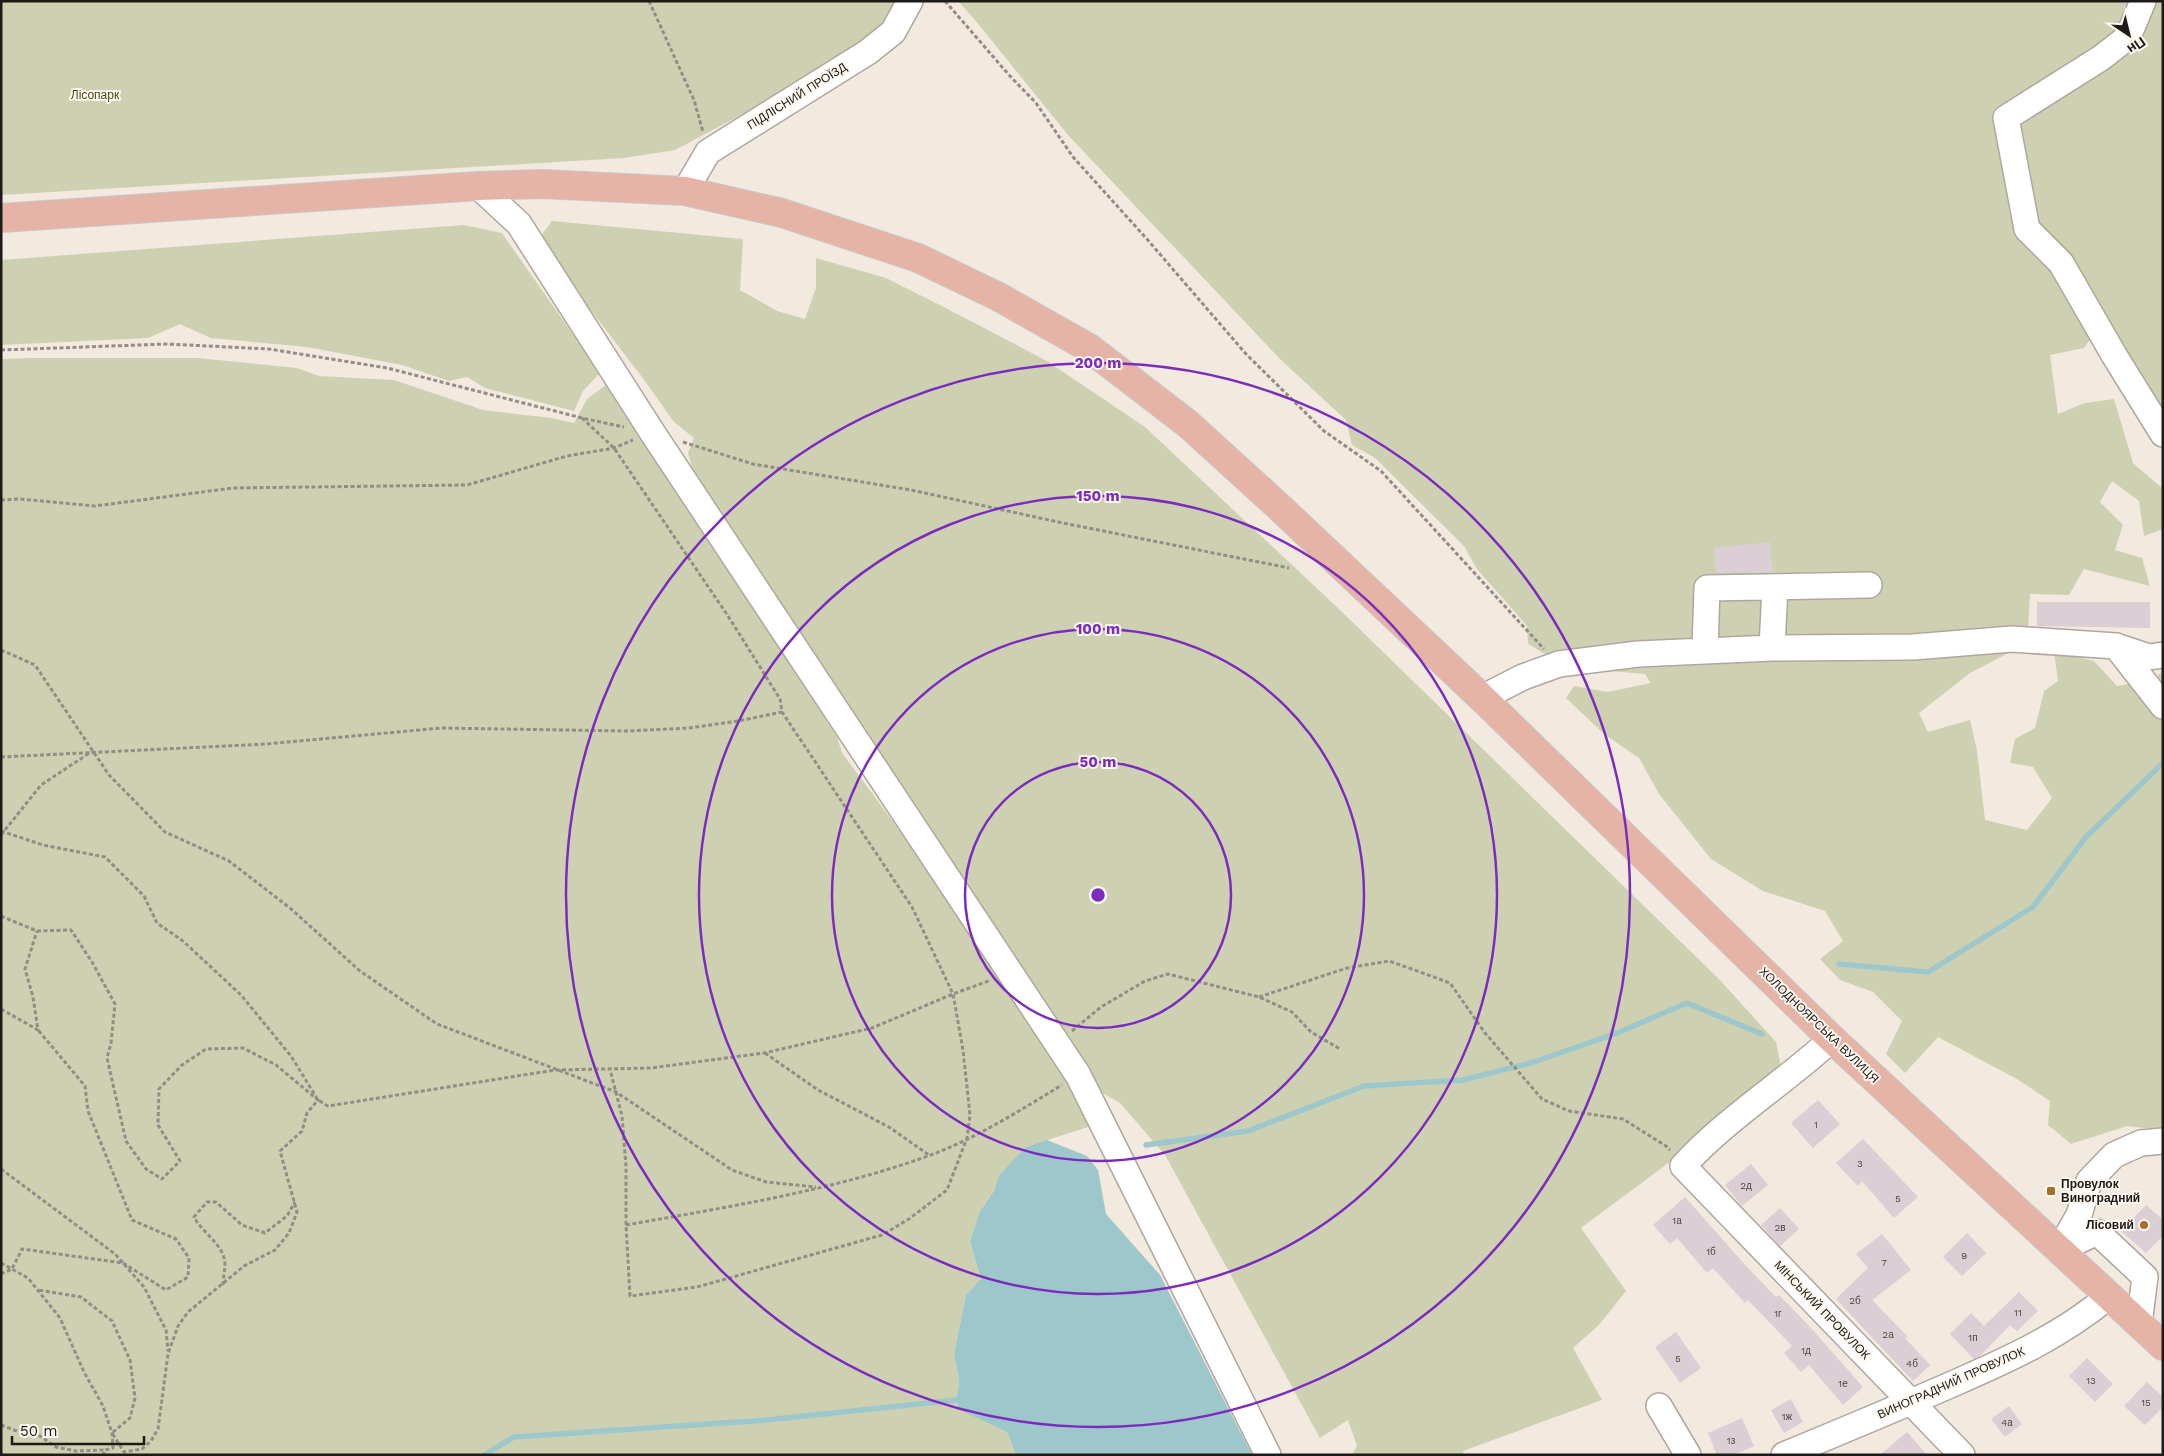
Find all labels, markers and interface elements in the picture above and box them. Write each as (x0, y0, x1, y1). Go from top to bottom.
north arrow (2104, 10, 2154, 60)
text: Пн (2124, 34, 2149, 58)
street label: ПІДЛІСНИЙ ПРОЇЗД (744, 59, 849, 132)
park label: Лісопарк (71, 88, 120, 102)
text: 200 m (1075, 354, 1121, 372)
text: 150 m (1076, 487, 1120, 505)
text: 100 m (1076, 620, 1120, 638)
text: 50 m (1080, 753, 1116, 771)
centre of rings (1089, 886, 1107, 904)
street label: ХОЛОДНОЯРСЬКА ВУЛИЦЯ (1756, 964, 1882, 1086)
house number: 1 (1814, 1119, 1818, 1130)
house number: 3 (1857, 1158, 1863, 1169)
place label: Провулок Виноградний (2061, 1177, 2140, 1205)
house number: 2д (1740, 1180, 1752, 1191)
marker: Провулок Виноградний (2045, 1185, 2057, 1197)
house number: 5 (1895, 1193, 1901, 1204)
house number: 1а (1672, 1215, 1682, 1226)
place label: Лісовий (2086, 1218, 2134, 1232)
marker: Лісовий (2138, 1219, 2150, 1231)
house number: 2в (1774, 1222, 1786, 1233)
house number: 1б (1706, 1246, 1716, 1257)
house number: 9 (1961, 1250, 1967, 1261)
street label: МІНСЬКИЙ ПРОВУЛОК (1771, 1257, 1873, 1362)
house number: 7 (1881, 1257, 1887, 1268)
house number: 2б (1849, 1295, 1861, 1306)
house number: 11 (2014, 1307, 2022, 1318)
house number: 1г (1774, 1308, 1782, 1319)
house number: 2а (1882, 1329, 1894, 1340)
house number: 1п (1968, 1332, 1978, 1343)
street label: ВИНОГРАДНИЙ ПРОВУЛОК (1875, 1343, 2027, 1422)
house number: 1д (1801, 1345, 1811, 1356)
house number: 5 (1675, 1353, 1681, 1364)
house number: 4б (1906, 1358, 1918, 1369)
house number: 13 (2086, 1375, 2096, 1386)
house number: 1е (1838, 1378, 1848, 1389)
house number: 15 (2141, 1397, 2151, 1408)
house number: 1ж (1782, 1411, 1793, 1422)
scale bar (12, 1414, 145, 1446)
house number: 4а (2001, 1417, 2013, 1428)
text: 50 m (20, 1422, 57, 1440)
house number: 1з (1727, 1435, 1736, 1446)

